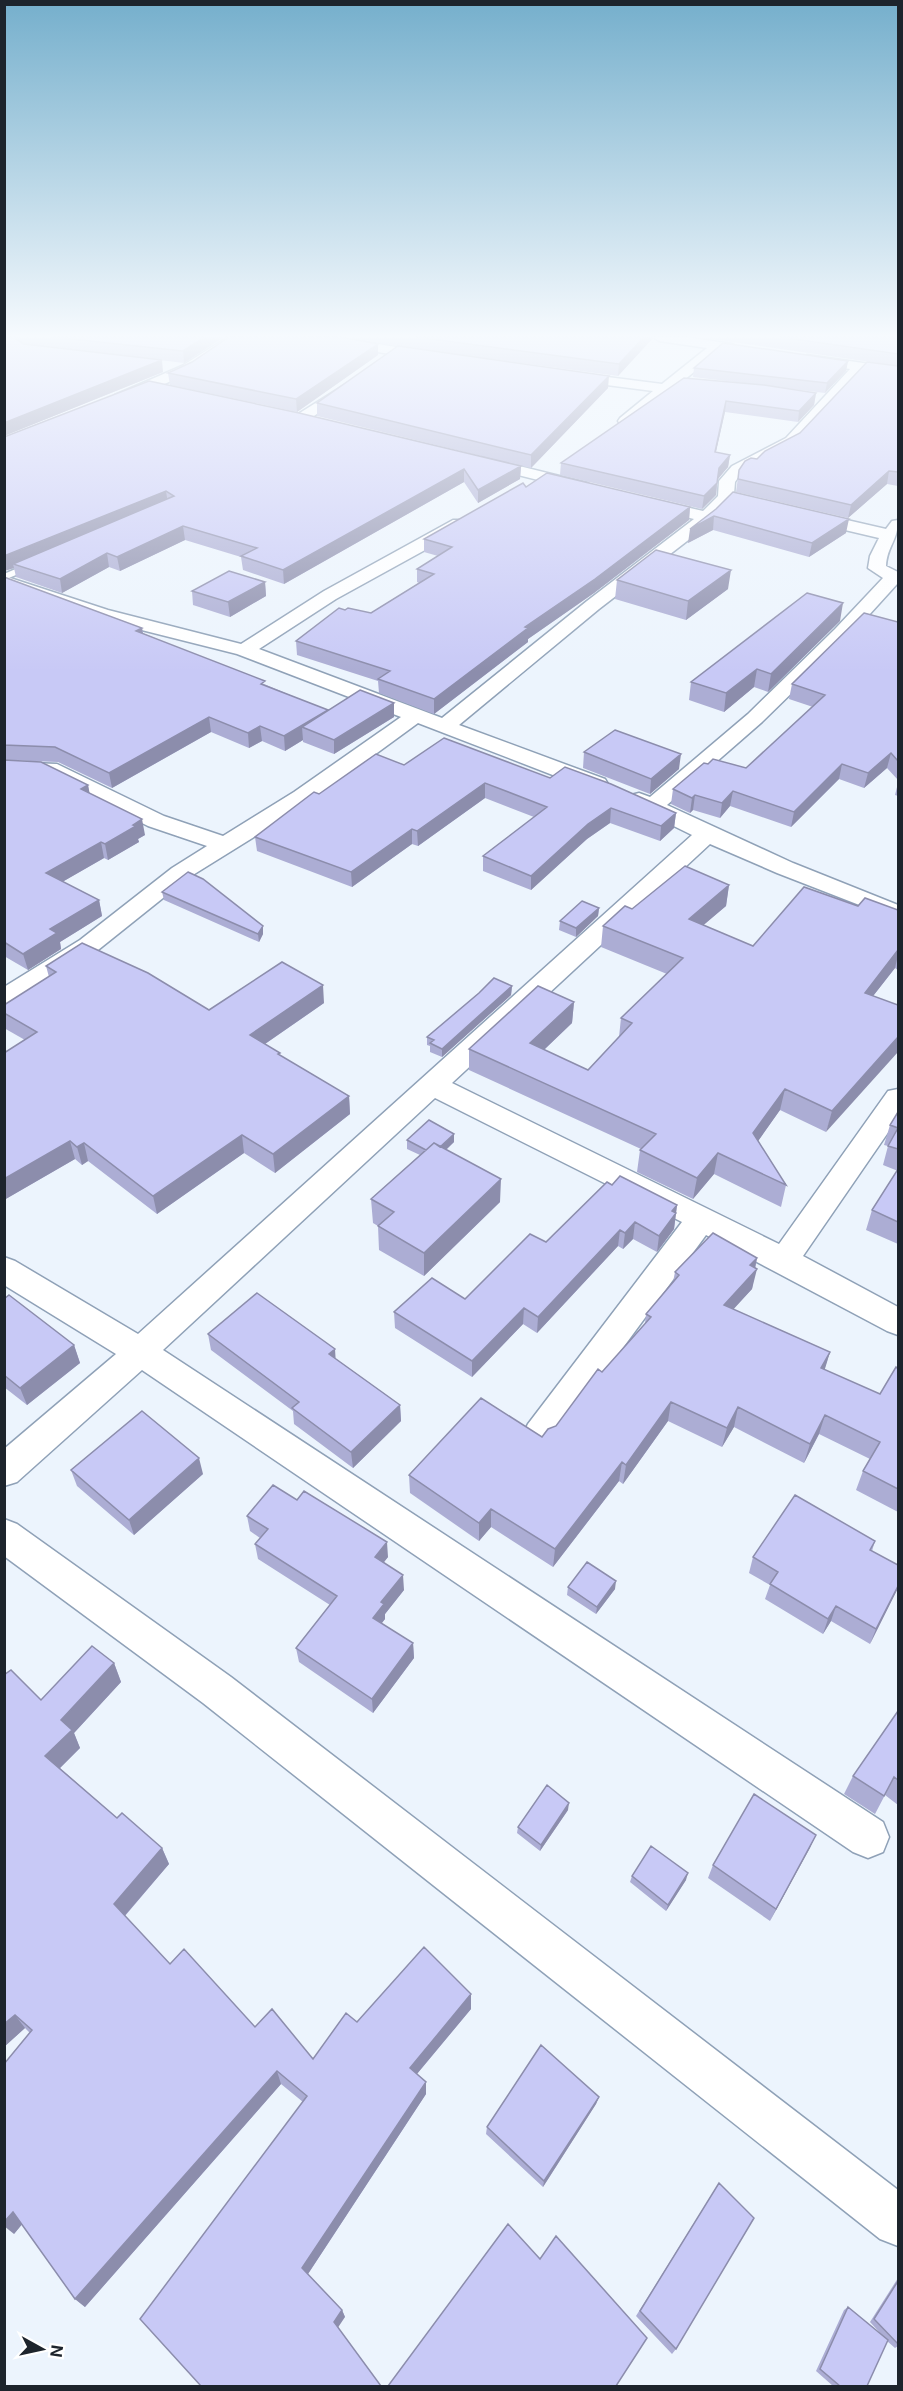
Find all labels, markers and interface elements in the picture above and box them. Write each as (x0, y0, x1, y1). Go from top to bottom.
north arrow (12, 2319, 72, 2379)
text: N (46, 2344, 68, 2359)

